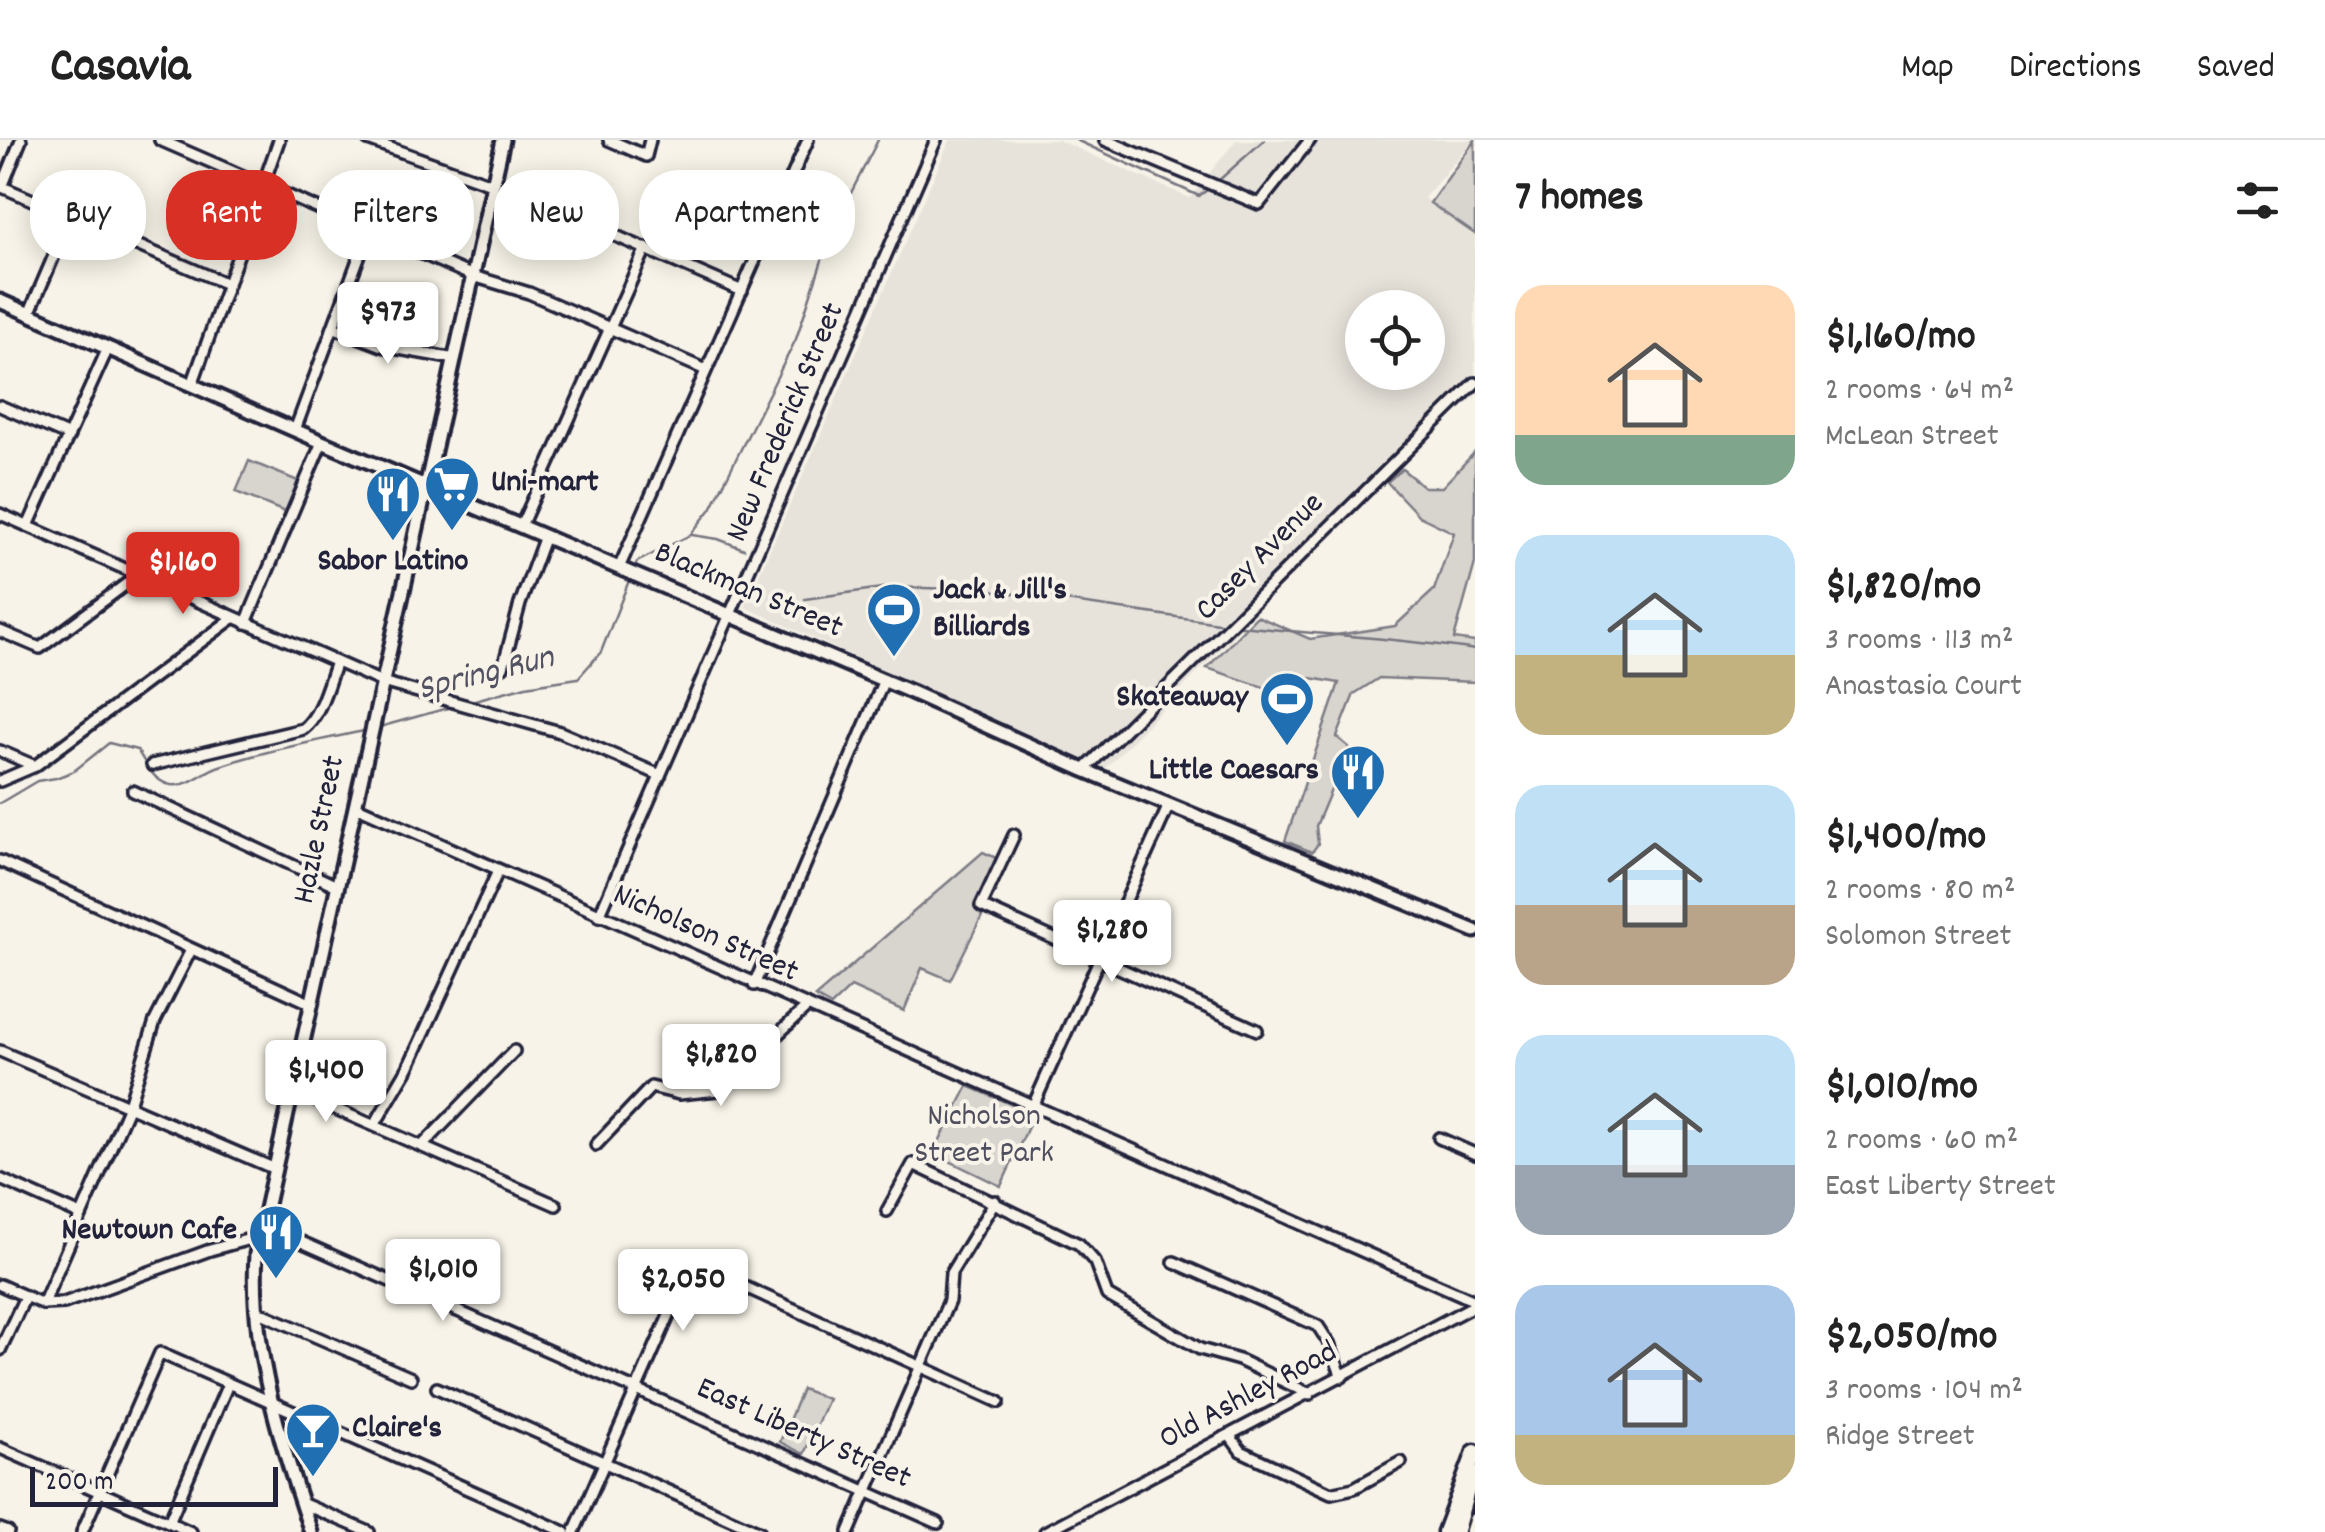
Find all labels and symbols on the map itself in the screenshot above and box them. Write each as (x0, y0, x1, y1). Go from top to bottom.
pin: $973 (329, 282, 447, 367)
street label: New Frederick Street (716, 296, 858, 550)
supermarket icon: Uni-mart (422, 454, 482, 533)
place label: Uni-mart (491, 461, 599, 507)
restaurant icon: Sabor Latino (363, 464, 423, 543)
street label: Casey Avenue (1186, 483, 1336, 633)
pin: $1,160 (102, 532, 264, 617)
street label: Blackman Street (647, 532, 850, 652)
place label: Sabor Latino (317, 540, 469, 586)
place label: Jack & Jill's Billiards (933, 569, 1067, 652)
sports icon: Jack & Jill's Billiards (864, 580, 924, 659)
water label: Spring Run (413, 634, 561, 716)
sports icon: Skateaway (1257, 669, 1317, 748)
place label: Skateaway (1116, 676, 1249, 722)
restaurant icon: Little Caesars (1328, 742, 1388, 821)
place label: Little Caesars (1149, 749, 1319, 795)
street label: Hazle Street (283, 752, 359, 908)
street label: Nicholson Street (605, 874, 805, 996)
pin: $1,280 (1031, 900, 1193, 985)
pin: $1,820 (640, 1024, 802, 1109)
pin: $1,400 (245, 1040, 407, 1125)
park label: Nicholson Street Park (914, 1095, 1054, 1178)
restaurant icon: Newtown Cafe (246, 1202, 306, 1281)
place label: Newtown Cafe (62, 1209, 237, 1255)
pin: $1,010 (362, 1239, 524, 1324)
pin: $2,050 (602, 1249, 764, 1334)
street label: Old Ashley Road (1152, 1331, 1346, 1463)
street label: East Liberty Street (688, 1367, 918, 1503)
bar icon: Claire's (283, 1400, 343, 1479)
place label: Claire's (352, 1407, 442, 1453)
scale bar (30, 1462, 278, 1506)

